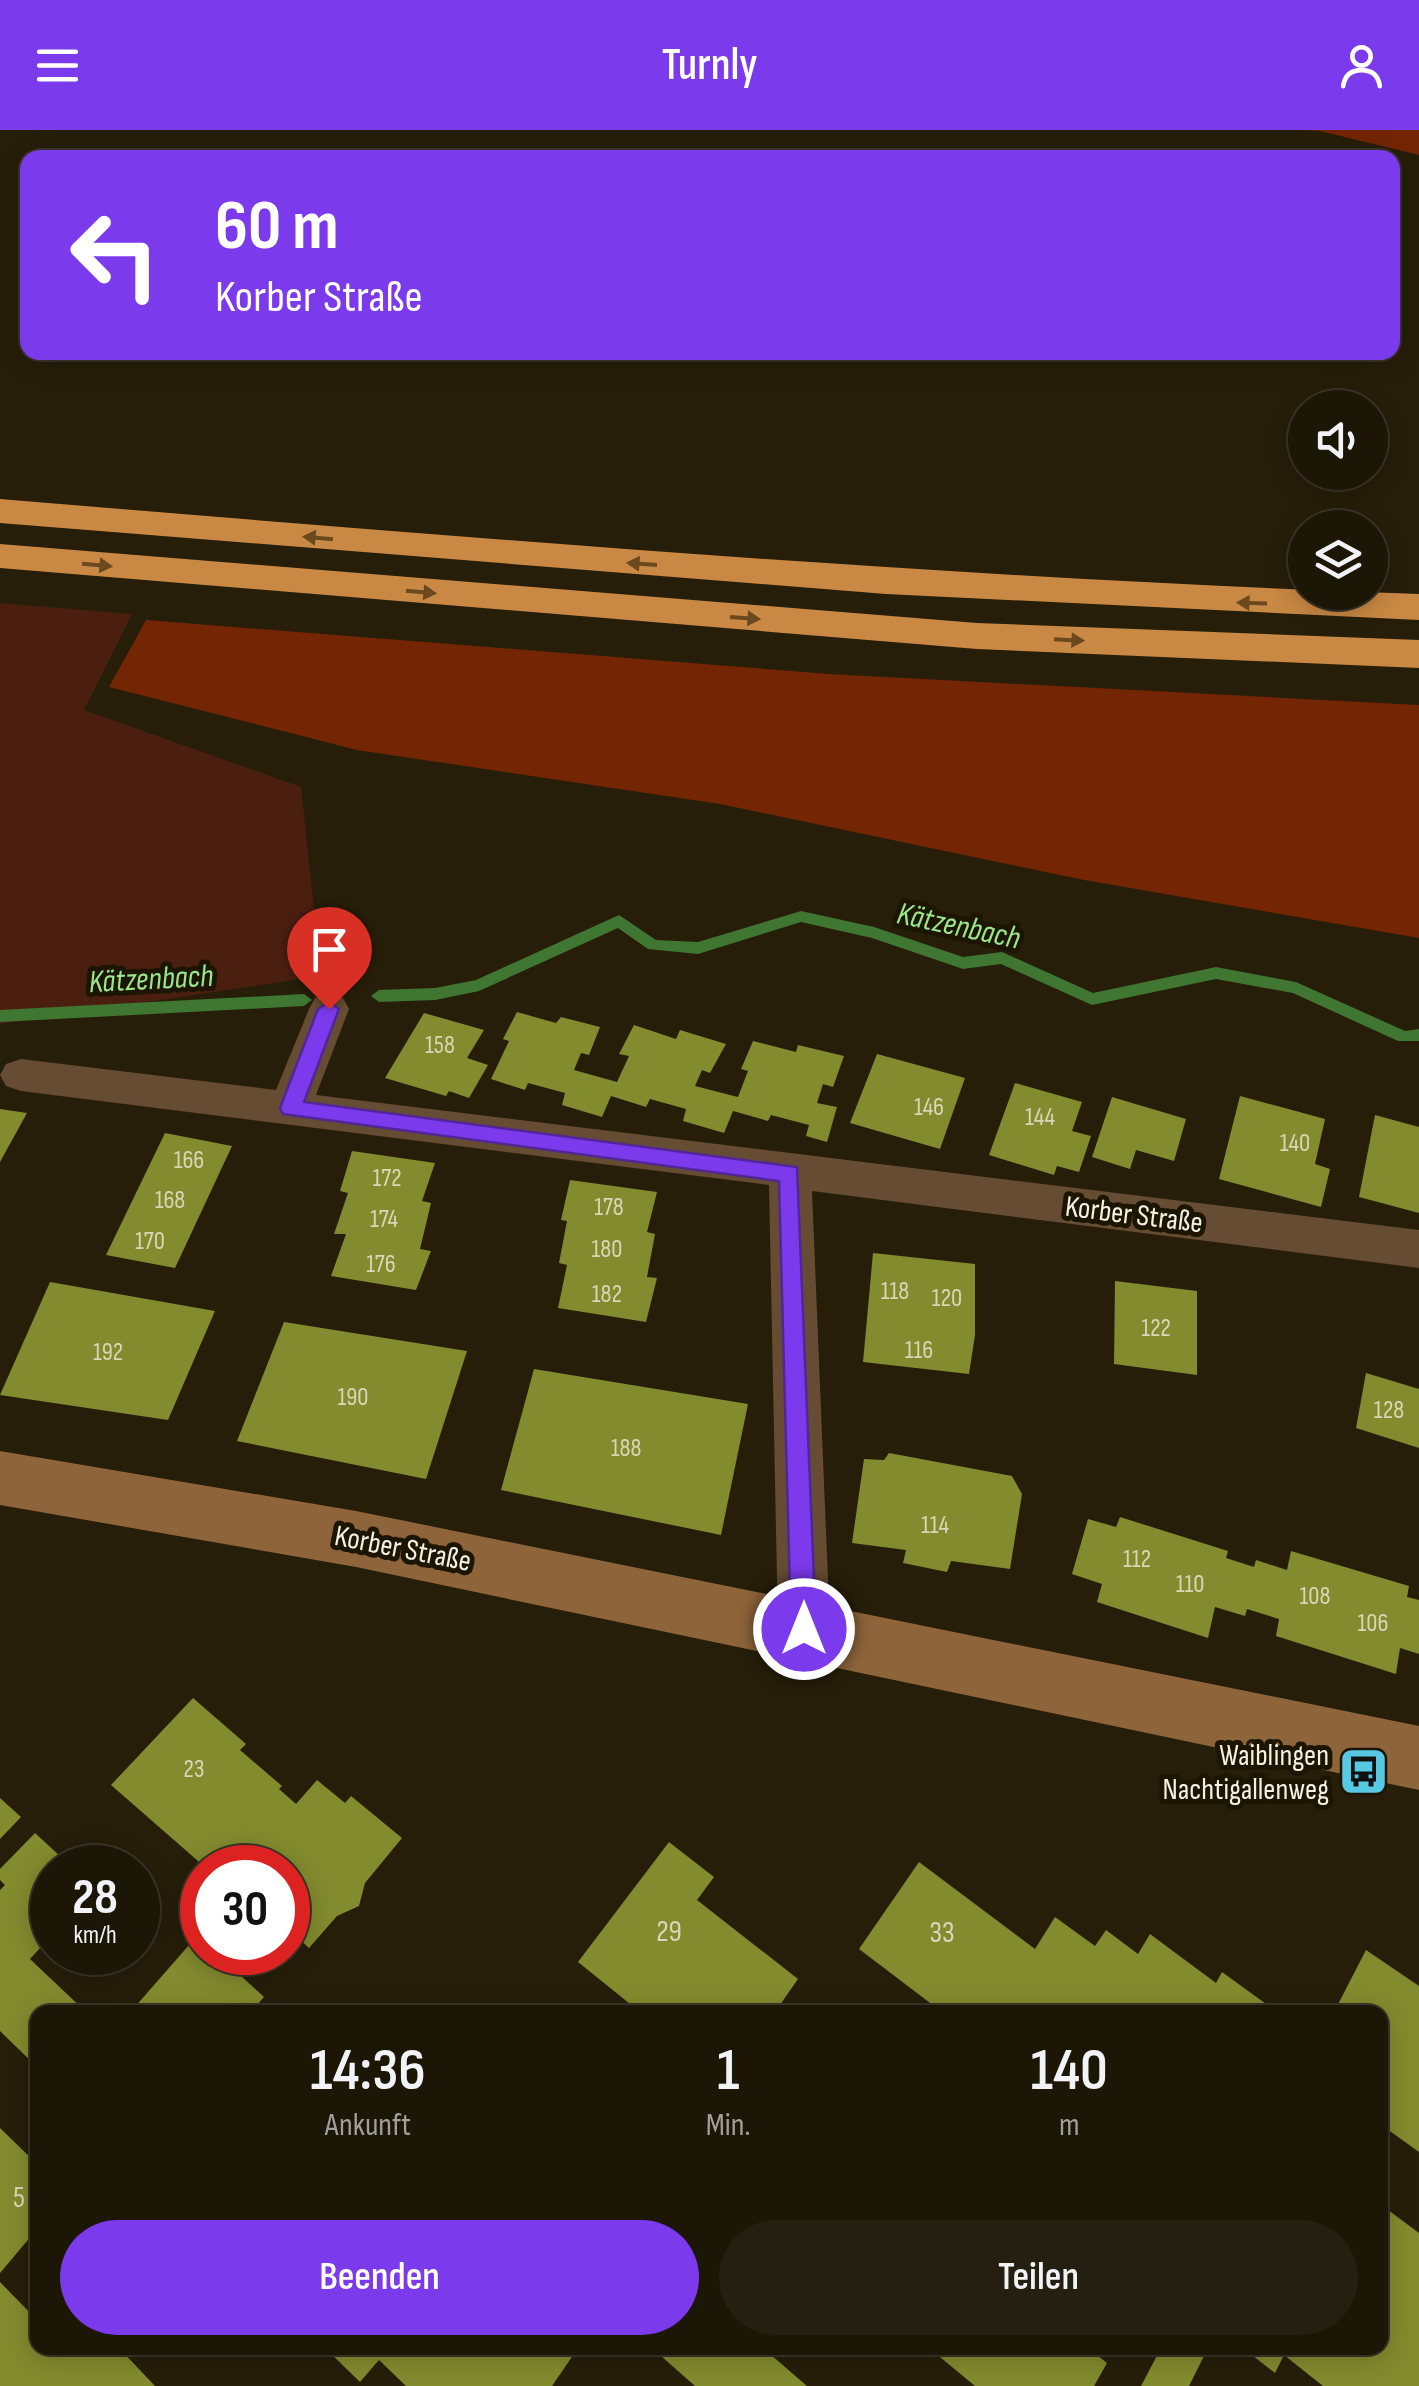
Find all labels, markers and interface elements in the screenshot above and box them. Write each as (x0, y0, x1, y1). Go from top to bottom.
icon: menu (30, 38, 85, 93)
text: Turnly (662, 38, 757, 93)
icon: person (1334, 38, 1389, 93)
text: 60 m (215, 185, 339, 269)
icon: left (50, 190, 180, 320)
text: Korber Straße (215, 270, 423, 325)
map controls (1288, 390, 1388, 610)
button: sound (1288, 390, 1388, 490)
button: layers (1288, 510, 1388, 610)
one-way arrow (302, 529, 333, 545)
one-way arrow (625, 556, 657, 572)
one-way arrow (82, 557, 114, 573)
one-way arrow (406, 584, 437, 600)
one-way arrow (1235, 594, 1267, 610)
one-way arrow (730, 610, 761, 626)
one-way arrow (1054, 633, 1086, 649)
water label: Kätzenbach (893, 894, 1024, 959)
pin (287, 907, 372, 1010)
icon: arrive (302, 922, 357, 977)
water label: Kätzenbach (88, 957, 215, 1002)
house number: 158 (425, 1030, 455, 1061)
house number: 146 (914, 1092, 944, 1123)
house number: 144 (1025, 1102, 1055, 1133)
house number: 140 (1280, 1128, 1310, 1159)
house number: 166 (174, 1145, 204, 1176)
house number: 172 (373, 1163, 401, 1194)
house number: 168 (155, 1185, 185, 1216)
street label: Korber Straße (1063, 1189, 1205, 1241)
house number: 178 (594, 1192, 624, 1223)
house number: 174 (370, 1204, 398, 1235)
house number: 170 (135, 1226, 165, 1257)
house number: 180 (592, 1234, 622, 1265)
house number: 176 (366, 1249, 396, 1280)
house number: 118 (881, 1276, 909, 1307)
house number: 182 (592, 1279, 622, 1310)
house number: 120 (932, 1283, 962, 1314)
house number: 122 (1141, 1313, 1171, 1344)
house number: 116 (905, 1335, 933, 1366)
house number: 192 (93, 1337, 123, 1368)
house number: 190 (338, 1382, 368, 1413)
house number: 128 (1374, 1395, 1404, 1426)
house number: 188 (611, 1433, 641, 1464)
house number: 114 (921, 1510, 949, 1541)
street label: Korber Straße (331, 1518, 474, 1580)
house number: 112 (1123, 1544, 1151, 1575)
house number: 110 (1176, 1569, 1204, 1600)
position arrow (752, 1577, 856, 1681)
house number: 108 (1300, 1581, 1330, 1612)
house number: 106 (1358, 1608, 1388, 1639)
place label: Waiblingen Nachtigallenweg (1162, 1738, 1329, 1808)
bus stop icon: Waiblingen Nachtigallenweg (1338, 1746, 1390, 1798)
house number: 23 (184, 1754, 204, 1785)
speed limit sign: 30 (180, 1845, 310, 1975)
text: 28 (72, 1868, 118, 1928)
house number: 29 (656, 1914, 682, 1950)
house number: 33 (929, 1915, 955, 1951)
text: km/h (73, 1920, 117, 1951)
text: 14:36 (310, 2035, 426, 2107)
text: 1 (717, 2035, 739, 2107)
text: 140 (1031, 2035, 1108, 2107)
text: Ankunft (325, 2106, 411, 2145)
text: Min. (706, 2106, 751, 2145)
text: m (1059, 2106, 1080, 2145)
house number: 5 (13, 2180, 25, 2216)
button: Beenden (60, 2220, 699, 2335)
button: Teilen (719, 2220, 1358, 2335)

